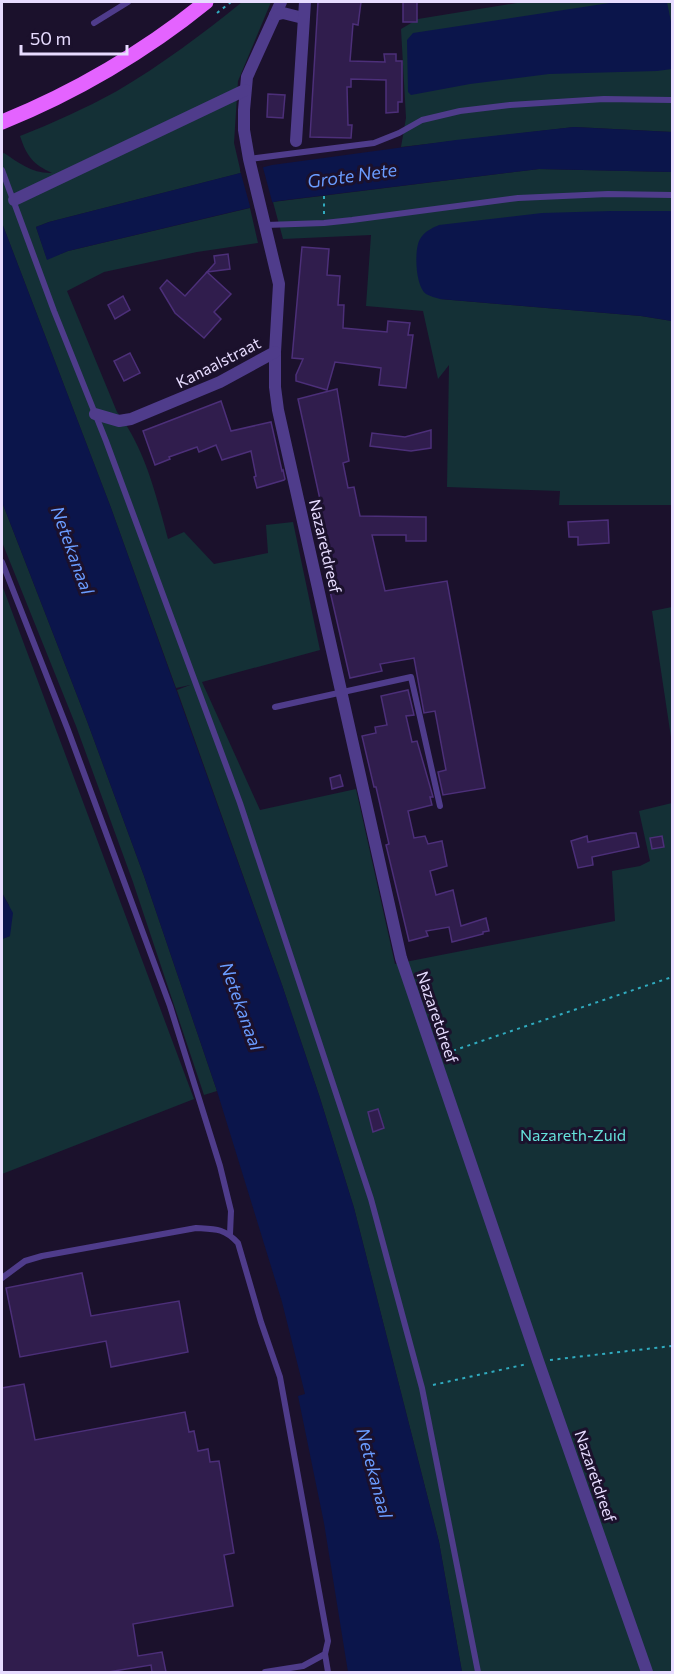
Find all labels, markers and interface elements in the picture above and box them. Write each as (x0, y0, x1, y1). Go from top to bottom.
scale bar (21, 18, 128, 56)
text: 50 m (30, 27, 71, 49)
water label: Grote Nete (306, 158, 399, 192)
street label: Kanaalstraat (173, 332, 264, 391)
street label: Nazaretdreef (306, 497, 346, 596)
water label: Netekanaal (47, 503, 99, 598)
water label: Netekanaal (216, 959, 268, 1054)
street label: Nazaretdreef (413, 968, 463, 1066)
park label: Nazareth-Zuid (520, 1125, 626, 1144)
water label: Netekanaal (352, 1425, 398, 1521)
street label: Nazaretdreef (571, 1427, 621, 1525)

